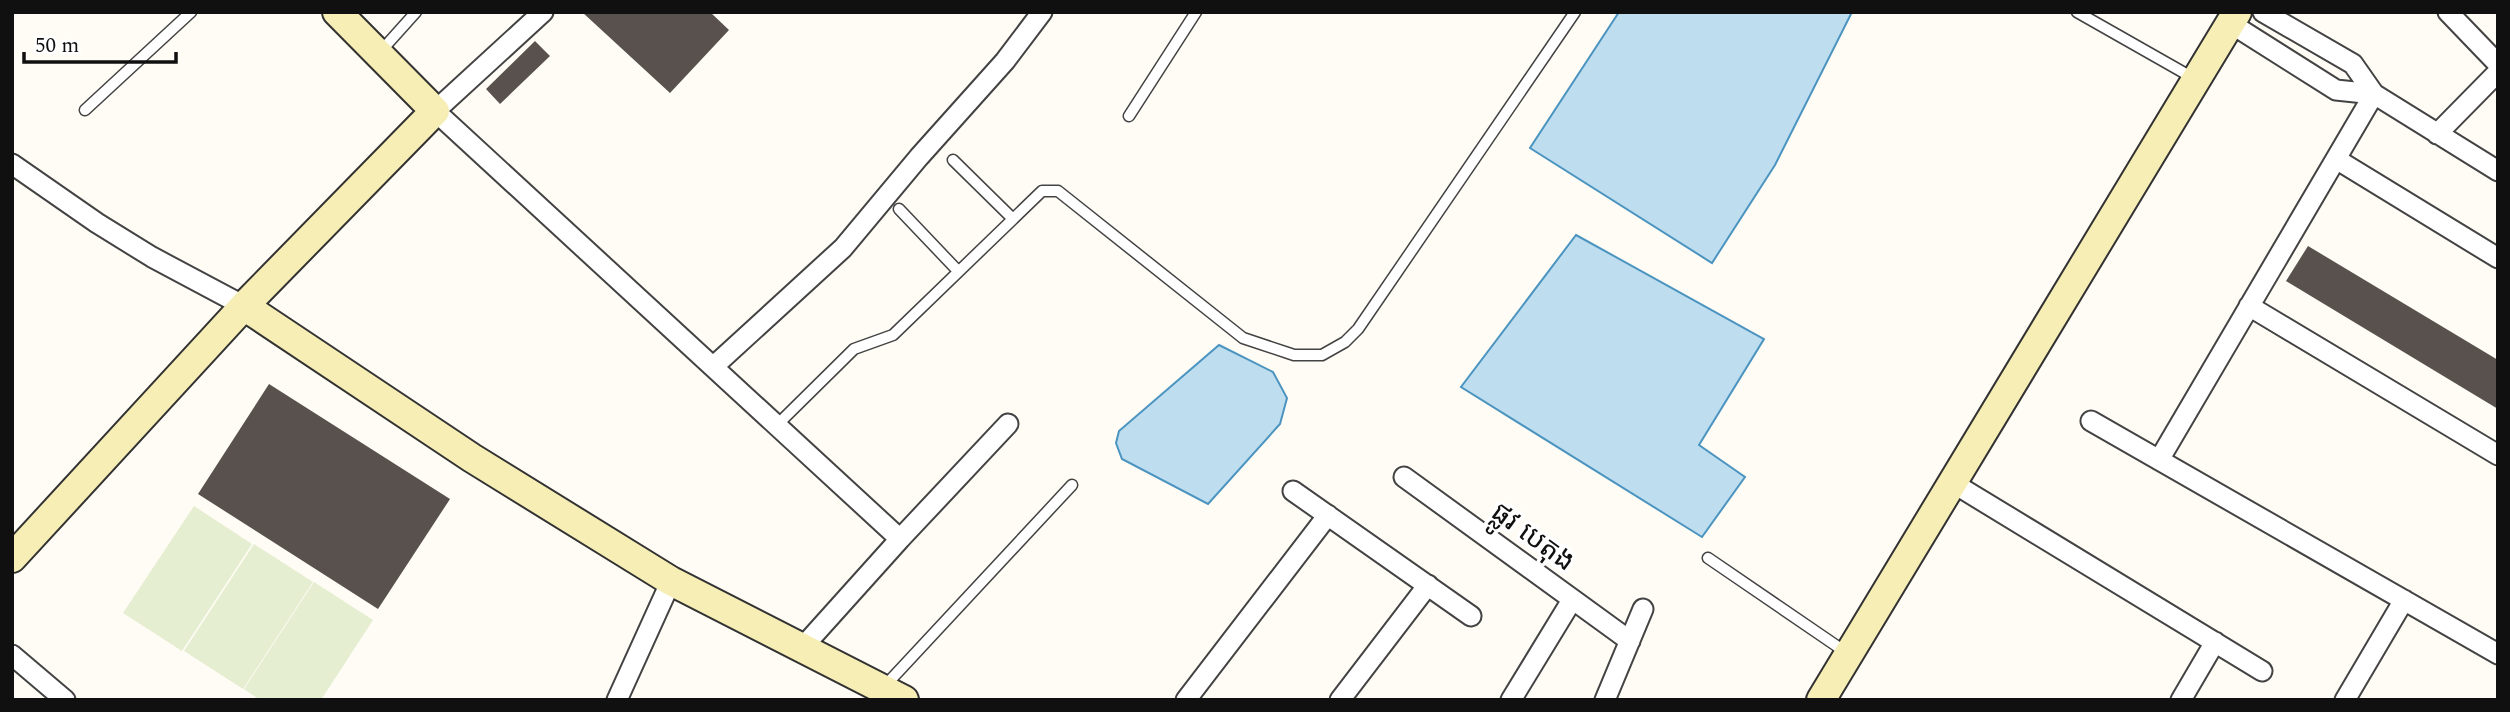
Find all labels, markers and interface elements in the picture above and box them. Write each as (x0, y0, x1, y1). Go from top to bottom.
scale bar (24, 21, 177, 65)
text: 50 m (35, 30, 79, 62)
street label: ផ្លូវ បេតុង (1480, 492, 1584, 584)

